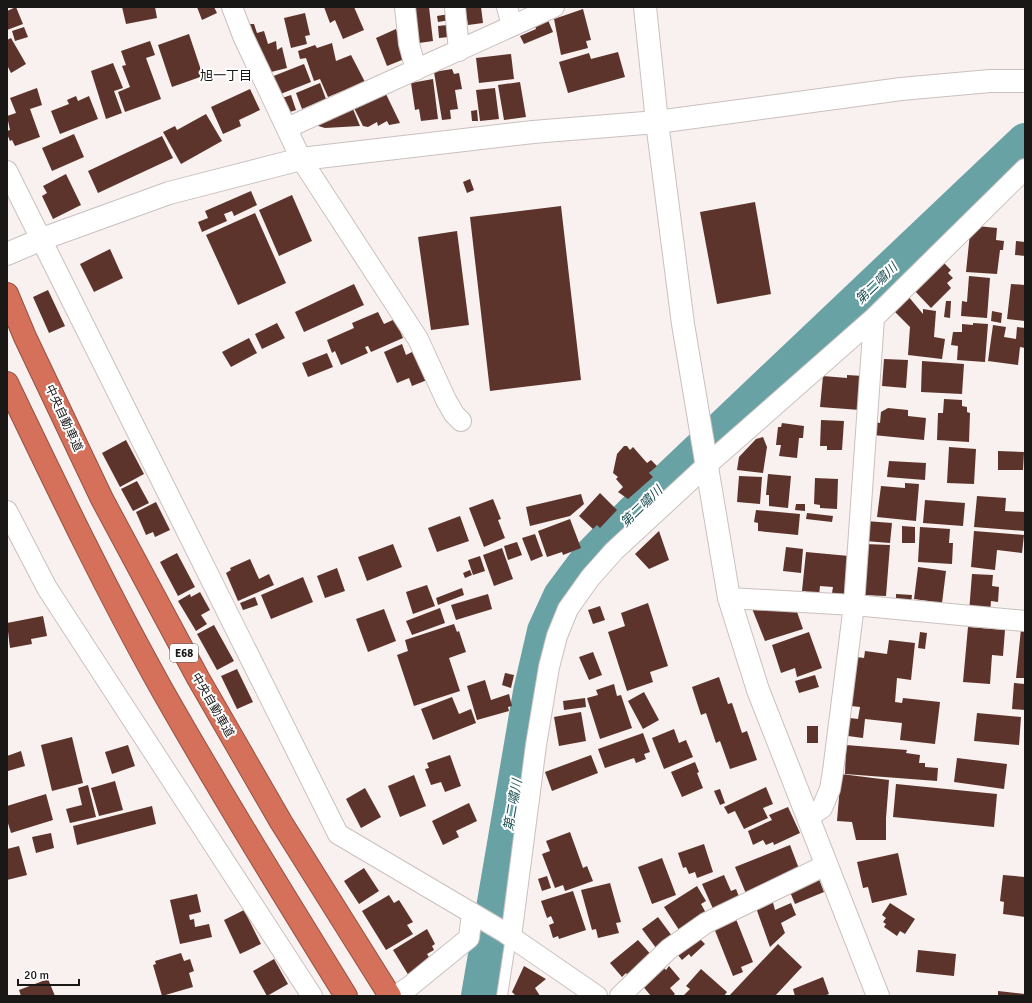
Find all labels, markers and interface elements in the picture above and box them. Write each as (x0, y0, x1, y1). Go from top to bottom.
district label: 旭一丁目 (200, 68, 252, 84)
water label: 第二嘯川 (852, 259, 902, 308)
street label: 中央自動車道 (42, 382, 86, 454)
water label: 第二嘯川 (617, 482, 667, 531)
road number: E68 (170, 644, 198, 662)
street label: 中央自動車道 (188, 670, 237, 740)
water label: 第二嘯川 (501, 776, 526, 832)
scale bar (18, 961, 79, 987)
text: 20 m (24, 968, 49, 983)

